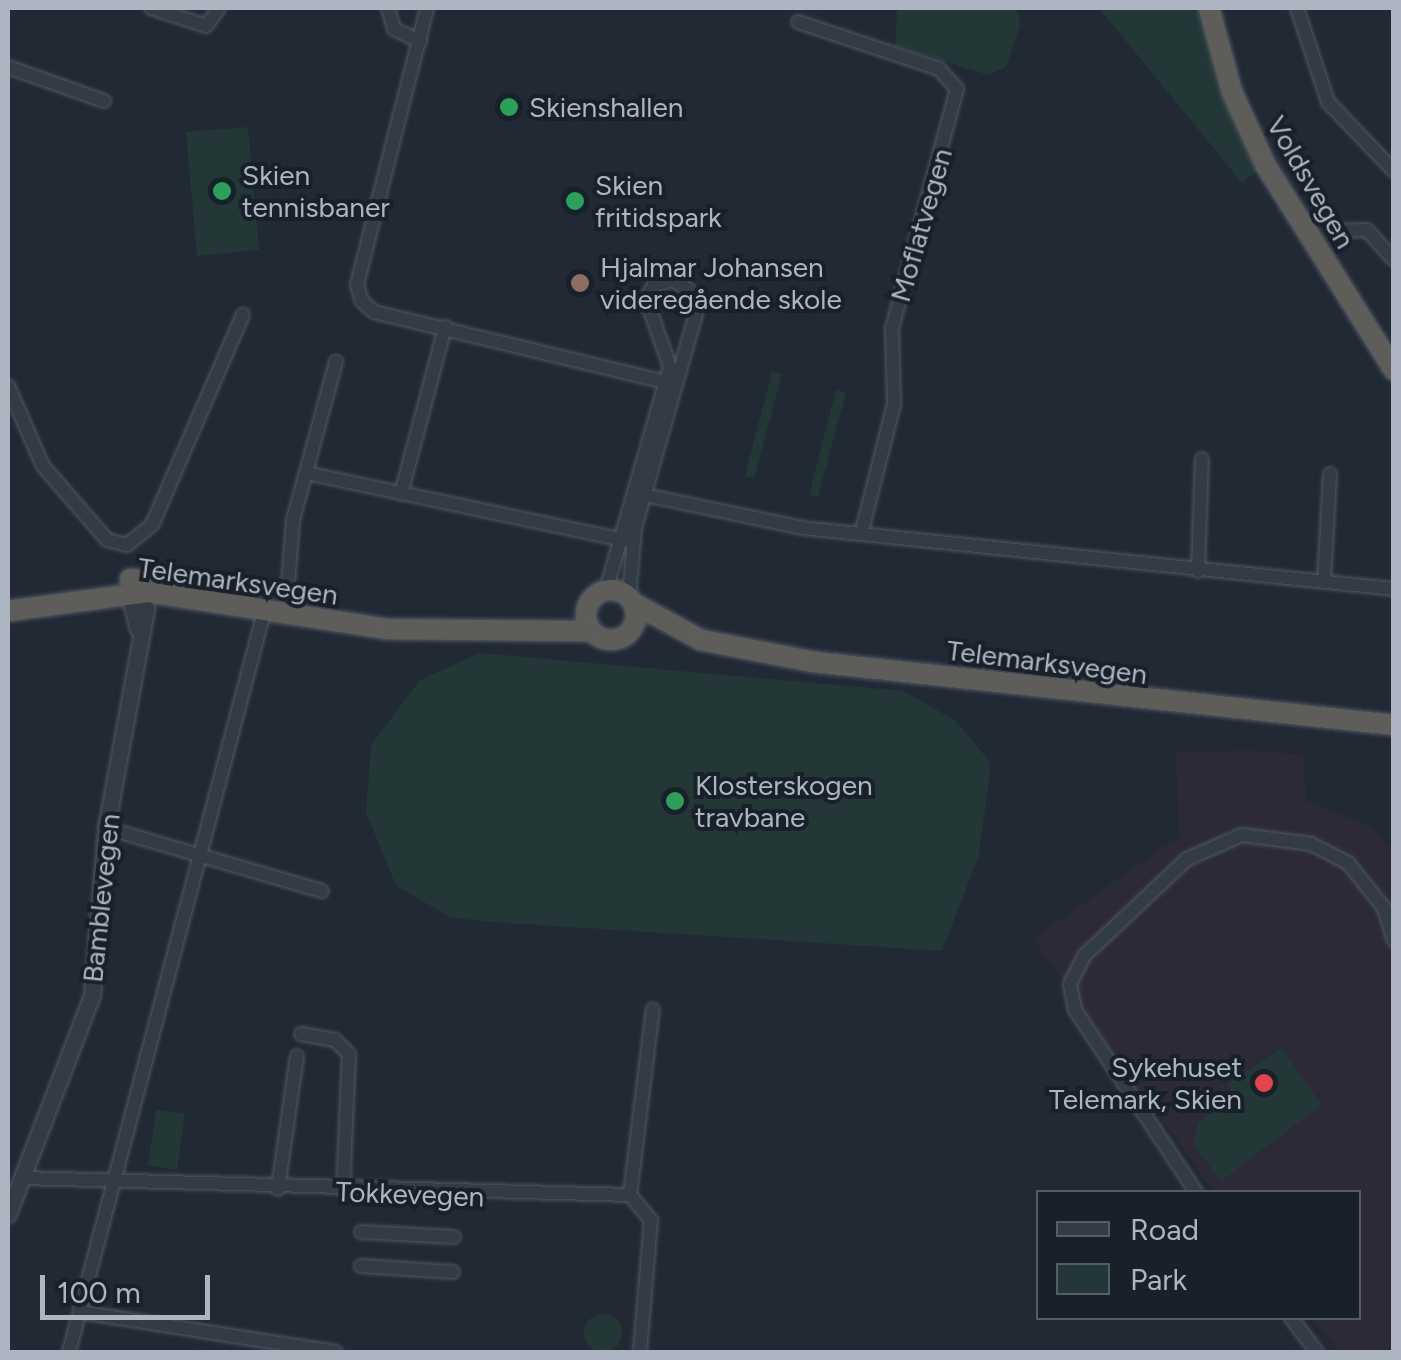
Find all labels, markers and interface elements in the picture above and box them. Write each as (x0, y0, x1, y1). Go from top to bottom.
place label: Skienshallen (529, 90, 683, 124)
marker: Skienshallen (498, 96, 520, 118)
street label: Voldsvegen (1260, 110, 1362, 254)
street label: Moflatvegen (883, 144, 959, 306)
place label: Skien tennisbaner (242, 158, 390, 224)
place label: Skien fritidspark (595, 168, 722, 234)
marker: Skien tennisbaner (211, 180, 233, 202)
marker: Skien fritidspark (564, 190, 586, 212)
place label: Hjalmar Johansen videregående skole (600, 250, 842, 316)
marker: Hjalmar Johansen videregående skole (569, 272, 591, 294)
street label: Telemarksvegen (136, 550, 340, 612)
street label: Telemarksvegen (945, 633, 1149, 691)
place label: Klosterskogen travbane (695, 768, 873, 834)
marker: Klosterskogen travbane (664, 790, 686, 812)
street label: Bamblevegen (75, 812, 127, 984)
place label: Sykehuset Telemark, Skien (1049, 1050, 1242, 1116)
marker: Sykehuset Telemark, Skien (1251, 1070, 1277, 1096)
street label: Tokkevegen (335, 1175, 485, 1213)
legend (1036, 1190, 1361, 1320)
text: Road (1130, 1211, 1199, 1248)
scale bar (45, 1255, 215, 1317)
text: Park (1130, 1261, 1187, 1298)
text: 100 m (57, 1274, 141, 1311)

